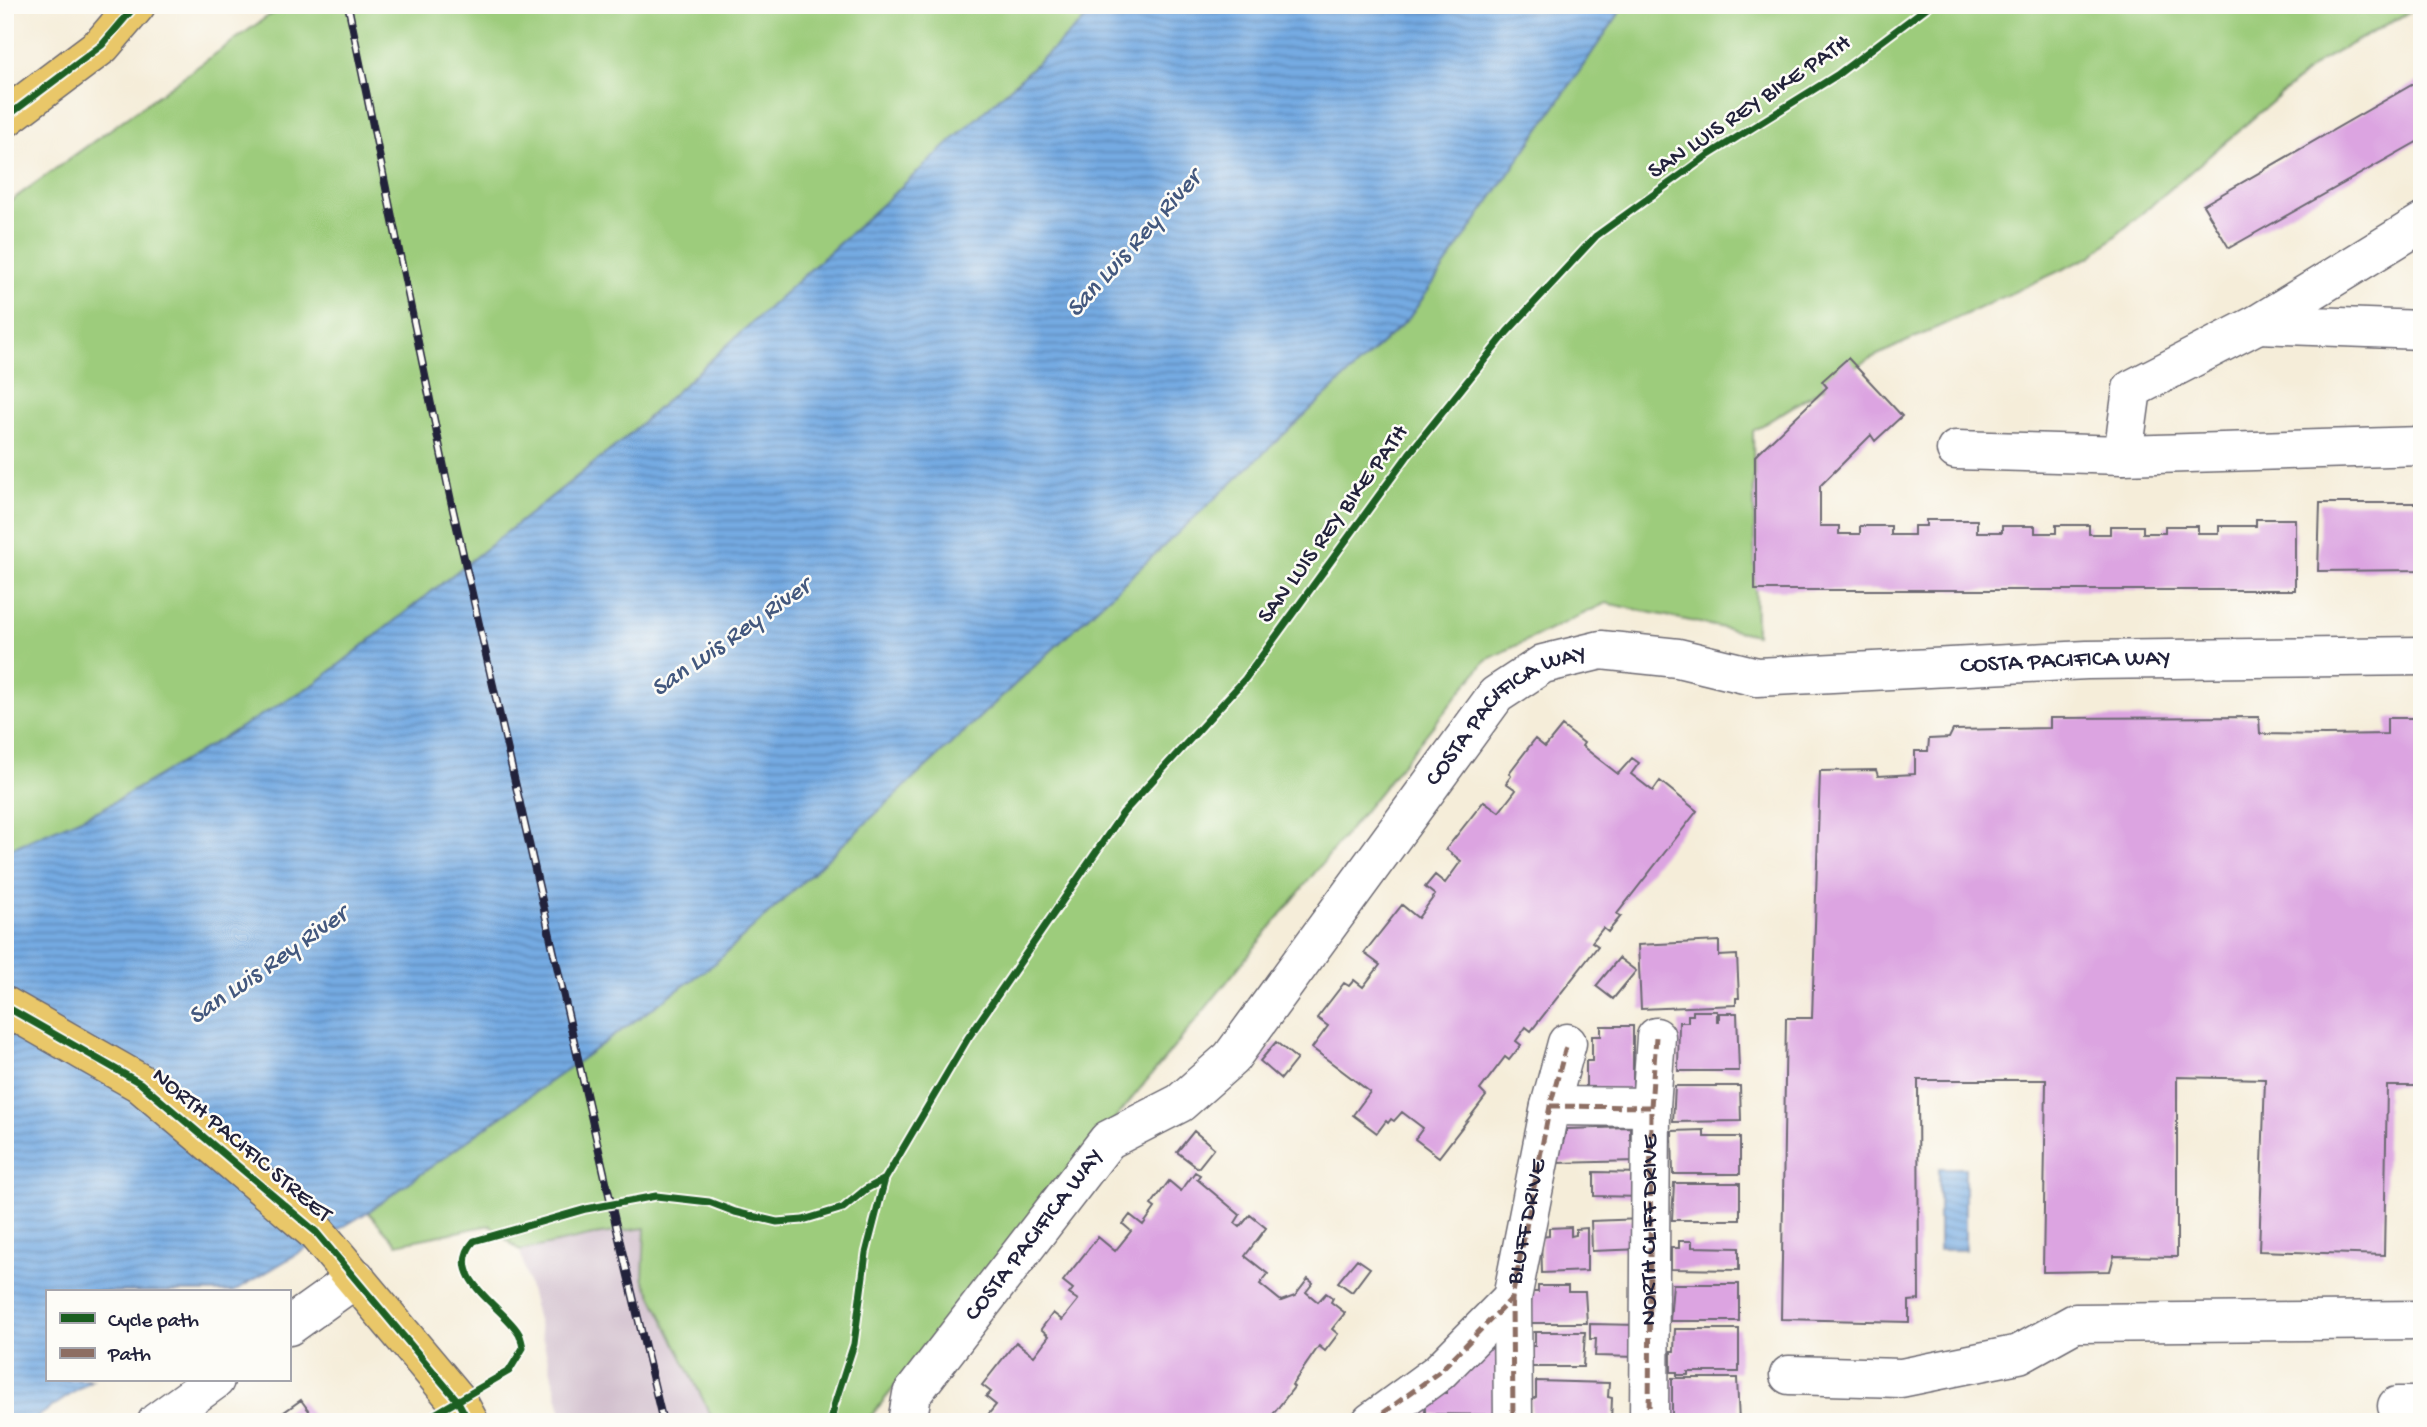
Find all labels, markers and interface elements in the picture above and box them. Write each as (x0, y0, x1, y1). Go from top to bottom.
street label: SAN LUIS REY BIKE PATH (1643, 29, 1857, 187)
water label: San Luis Rey River (1061, 161, 1212, 325)
street label: SAN LUIS REY BIKE PATH (1252, 420, 1416, 630)
water label: San Luis Rey River (646, 570, 822, 705)
street label: COSTA PACIFICA WAY (1419, 640, 1589, 792)
street label: COSTA PACIFICA WAY (1959, 645, 2171, 681)
water label: San Luis Rey River (183, 898, 359, 1033)
street label: NORTH PACIFIC STREET (145, 1062, 338, 1231)
street label: NORTH CLIFF DRIVE (1635, 1133, 1665, 1326)
street label: COSTA PACIFICA WAY (959, 1143, 1110, 1327)
street label: BLUFF DRIVE (1500, 1155, 1554, 1288)
legend (46, 1290, 290, 1382)
text: Cycle path (108, 1310, 199, 1335)
text: Path (107, 1344, 151, 1369)

